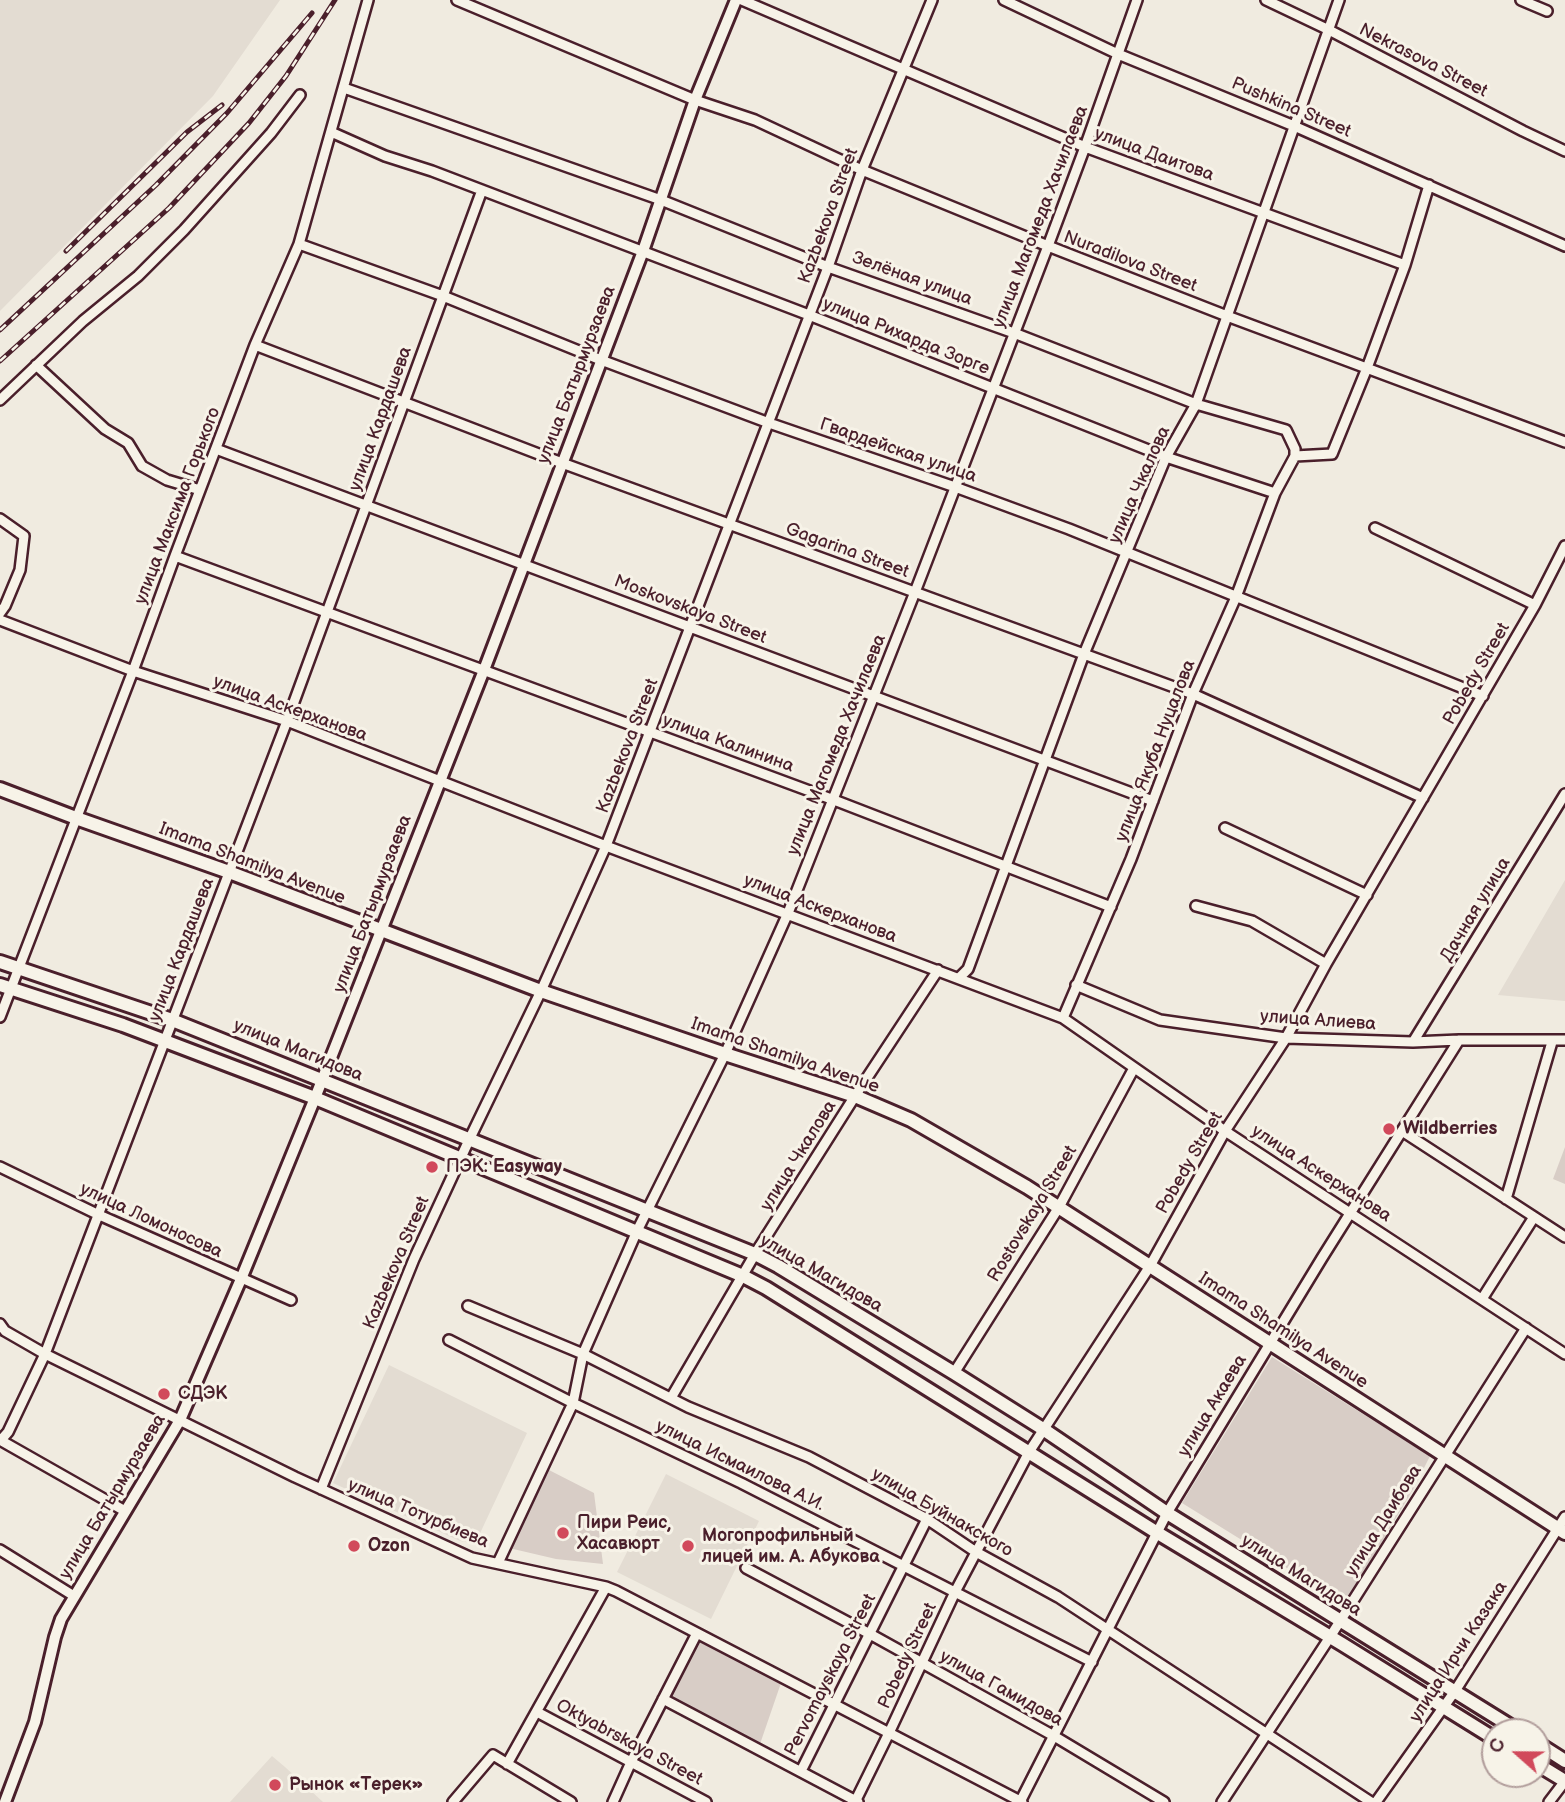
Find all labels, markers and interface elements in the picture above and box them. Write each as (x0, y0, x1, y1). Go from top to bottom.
street label: Nekrasova Street (1355, 19, 1491, 103)
street label: Pushkina Street (1228, 73, 1354, 143)
street label: улица Магомеда Хачилаева (989, 103, 1093, 331)
street label: улица Даитова (1091, 123, 1217, 187)
street label: Kazbekova Street (794, 145, 864, 287)
street label: Nuradilova Street (1060, 227, 1200, 297)
street label: Зелёная улица (849, 247, 975, 311)
street label: улица Батырмурзаева (533, 283, 621, 467)
street label: улица Рихарда Зорге (819, 294, 993, 380)
street label: улица Кардашева (345, 344, 417, 494)
street label: улица Максима Горького (130, 405, 226, 607)
street label: Гвардейская улица (817, 414, 979, 488)
street label: улица Чкалова (1104, 423, 1176, 547)
street label: Gagarina Street (782, 519, 912, 583)
street label: Moskovskaya Street (611, 571, 769, 649)
street label: Pobedy Street (1439, 619, 1515, 729)
street label: улица Магомеда Хачилаева (783, 631, 891, 859)
street label: улица Якуба Нуцалова (1111, 657, 1201, 845)
street label: улица Аскерханова (210, 671, 370, 747)
street label: Kazbekova Street (592, 676, 664, 816)
street label: улица Калинина (659, 710, 797, 778)
street label: улица Батырмурзаева (329, 812, 417, 996)
street label: Imama Shamilya Avenue (156, 818, 348, 910)
street label: Дачная улица (1436, 854, 1516, 966)
street label: улица Аскерханова (740, 870, 900, 948)
street label: улица Кардашева (145, 875, 219, 1025)
street label: улица Алиева (1259, 1006, 1377, 1036)
street label: Imama Shamilya Avenue (688, 1014, 882, 1098)
street label: улица Магидова (230, 1015, 366, 1087)
street label: улица Чкалова (756, 1097, 842, 1215)
street label: Pobedy Street (1152, 1108, 1228, 1218)
place label: Wildberries (1403, 1118, 1497, 1140)
street label: улица Аскерханова (1247, 1121, 1395, 1227)
marker: Wildberries (1381, 1121, 1397, 1137)
street label: Rostovskaya Street (984, 1142, 1082, 1286)
place label: ПЭК: Easyway (446, 1156, 562, 1178)
marker: ПЭК: Easyway (424, 1159, 440, 1175)
street label: улица Ломоносова (76, 1179, 226, 1263)
street label: Kazbekova Street (359, 1193, 435, 1333)
street label: улица Магидова (756, 1230, 886, 1318)
street label: Imama Shamilya Avenue (1194, 1268, 1372, 1394)
street label: улица Акаева (1174, 1351, 1252, 1461)
place label: СДЭК (178, 1383, 227, 1405)
marker: СДЭК (156, 1386, 172, 1402)
street label: улица Батырмурзаева (55, 1411, 171, 1583)
street label: улица Исмаилова А.И. (652, 1416, 828, 1516)
street label: улица Даибова (1341, 1461, 1427, 1581)
street label: улица Буйнакского (868, 1464, 1016, 1562)
street label: улица Тотурбиева (344, 1475, 492, 1553)
place label: Пири Реис, Хасавюрт (577, 1512, 671, 1554)
marker: Пири Реис, Хасавюрт (555, 1525, 571, 1541)
place label: Могопрофильный лицей им. А. Абукова (702, 1525, 880, 1568)
street label: улица Магидова (1237, 1530, 1365, 1622)
place label: Ozon (368, 1535, 410, 1557)
marker: Ozon (346, 1538, 362, 1554)
marker: Могопрофильный лицей им. А. Абукова (680, 1538, 696, 1554)
street label: улица Ирчи Казака (1405, 1577, 1513, 1727)
street label: Pervomayskaya Street (781, 1590, 881, 1760)
street label: Pobedy Street (874, 1600, 942, 1712)
street label: улица Гамидова (936, 1646, 1066, 1732)
street label: Oktyabrskaya Street (552, 1695, 706, 1791)
north arrow (1481, 1718, 1551, 1788)
text: С (1485, 1736, 1511, 1756)
place label: Рынок «Терек» (289, 1774, 423, 1796)
marker: Рынок «Терек» (267, 1777, 283, 1793)

